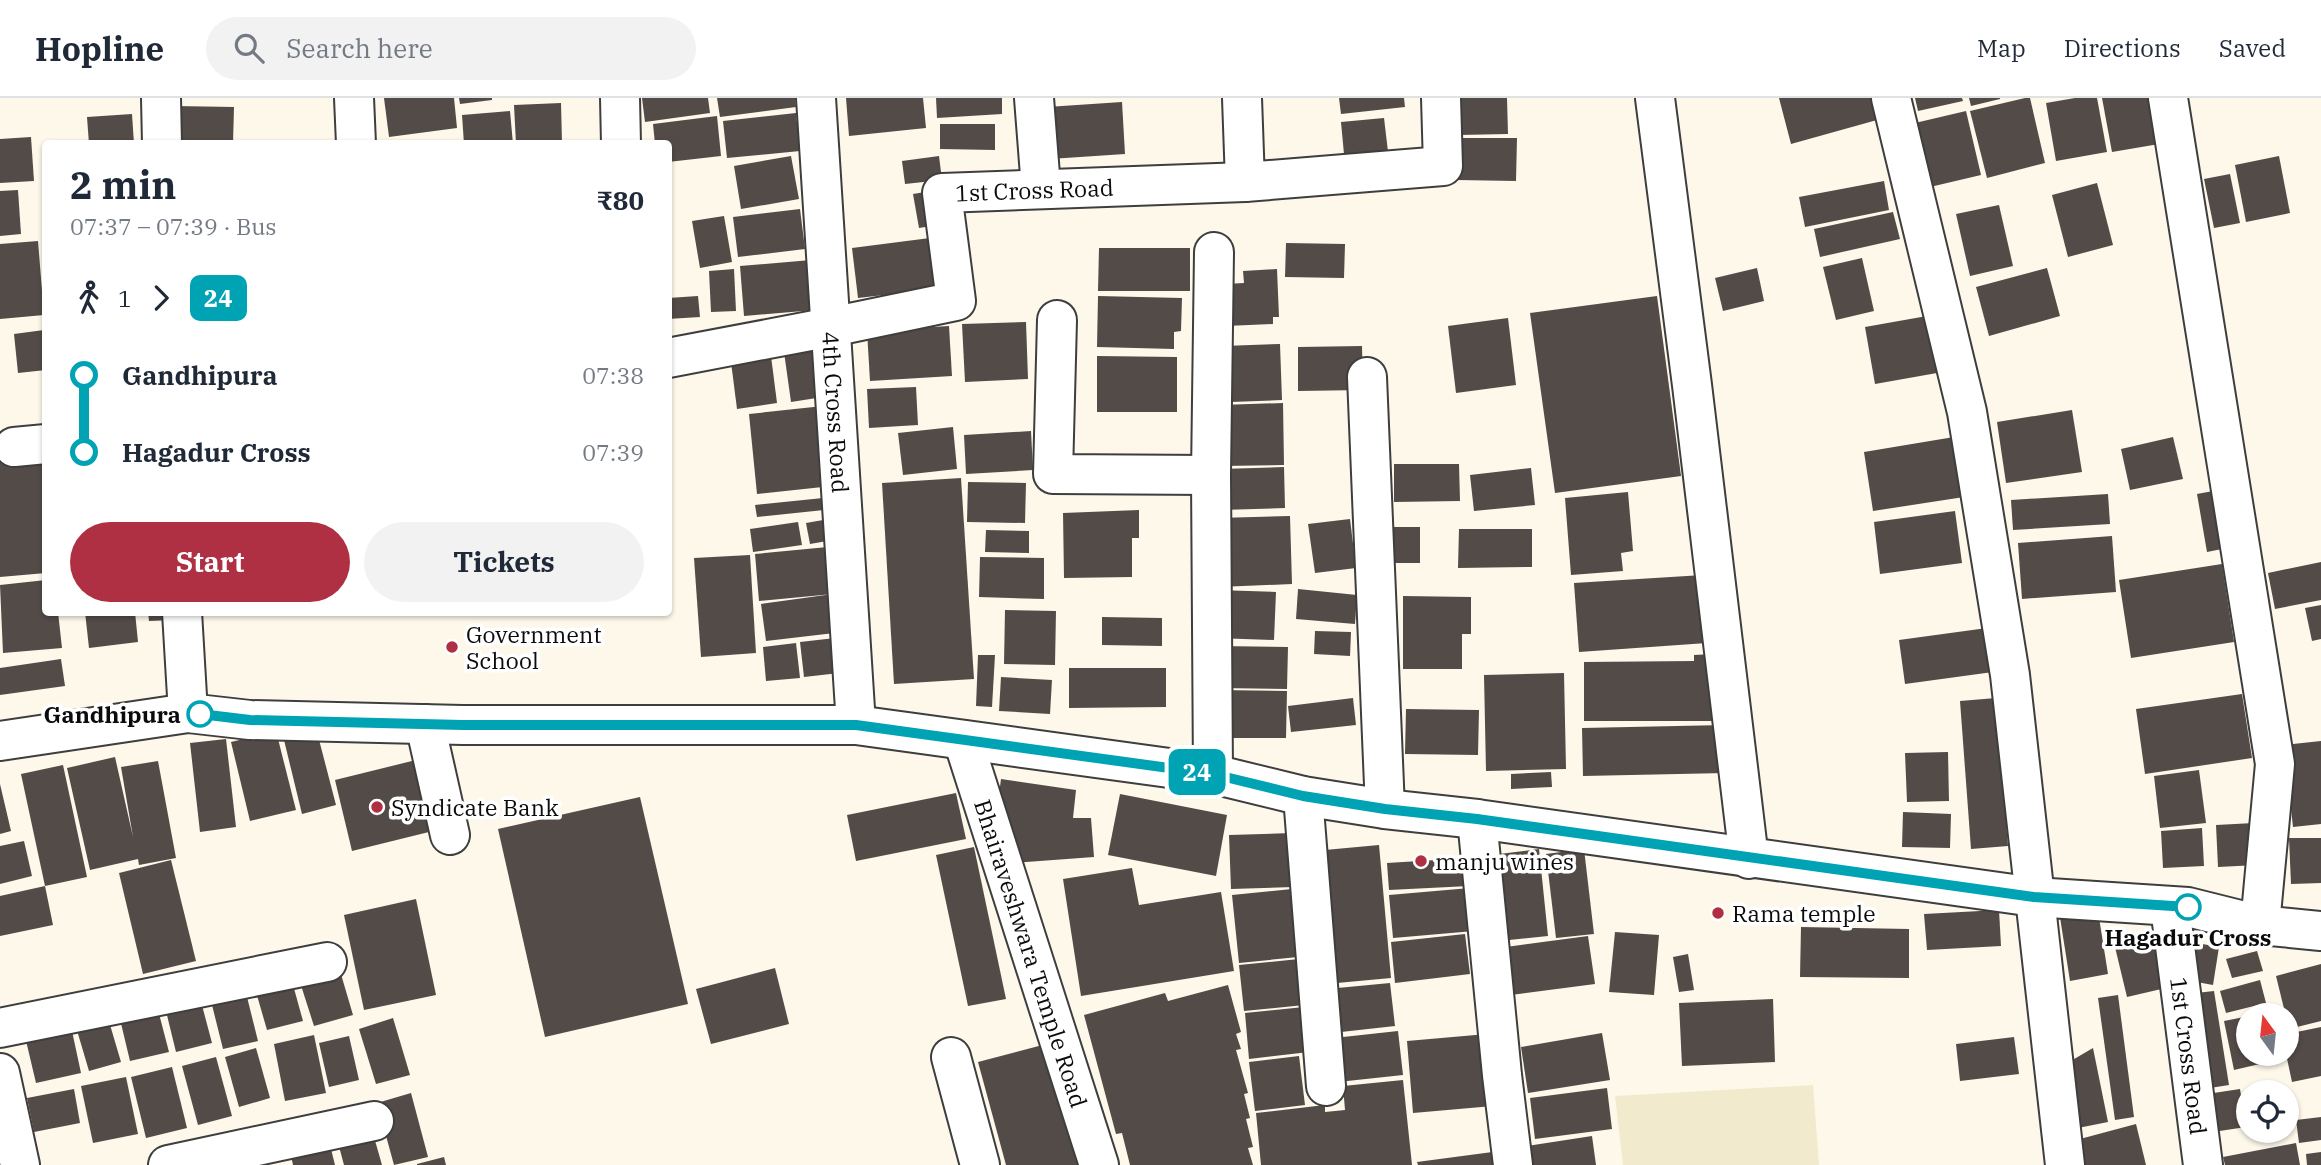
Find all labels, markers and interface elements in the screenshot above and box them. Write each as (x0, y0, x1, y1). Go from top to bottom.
search box (206, 17, 696, 80)
text: Hopline (35, 27, 164, 70)
icon: search (230, 29, 268, 67)
text: Search here (286, 31, 433, 65)
text: Map (1977, 32, 2026, 64)
text: Directions (2064, 32, 2181, 64)
text: Saved (2219, 32, 2286, 64)
text: 2 min (70, 160, 176, 209)
street label: 1st Cross Road (955, 172, 1114, 208)
text: ₹80 (596, 183, 644, 217)
text: 07:37 – 07:39 · Bus (70, 211, 277, 241)
icon: walk (70, 279, 108, 317)
icon: forward (142, 279, 180, 317)
text: 24 (204, 282, 233, 314)
text: 1 (118, 283, 132, 313)
street label: 4th Cross Road (816, 331, 856, 494)
text: Gandhipura (122, 358, 277, 392)
text: 07:38 (582, 360, 644, 390)
text: Hagadur Cross (122, 435, 311, 469)
text: 07:39 (582, 437, 644, 467)
button: Start (70, 522, 350, 602)
button: Tickets (364, 522, 644, 602)
place label: Government School (466, 619, 602, 675)
marker: Government School (444, 639, 460, 655)
place label: Gandhipura (43, 699, 181, 729)
marker: Gandhipura (187, 701, 213, 727)
line badge: 24 (1166, 749, 1228, 795)
text: 24 (1183, 756, 1211, 788)
place label: Syndicate Bank (391, 792, 559, 822)
street label: Bhairaveshwara Temple Road (968, 795, 1095, 1111)
marker: Syndicate Bank (369, 799, 385, 815)
place label: manju wines (1435, 846, 1574, 876)
marker: manju wines (1413, 853, 1429, 869)
marker: Hagadur Cross (2175, 894, 2201, 920)
place label: Rama temple (1732, 898, 1876, 928)
marker: Rama temple (1710, 905, 1726, 921)
place label: Hagadur Cross (2105, 922, 2271, 952)
street label: 1st Cross Road (2164, 975, 2214, 1136)
north arrow (2236, 1003, 2300, 1066)
map controls (2236, 1003, 2299, 1143)
button: locate (2236, 1080, 2299, 1143)

